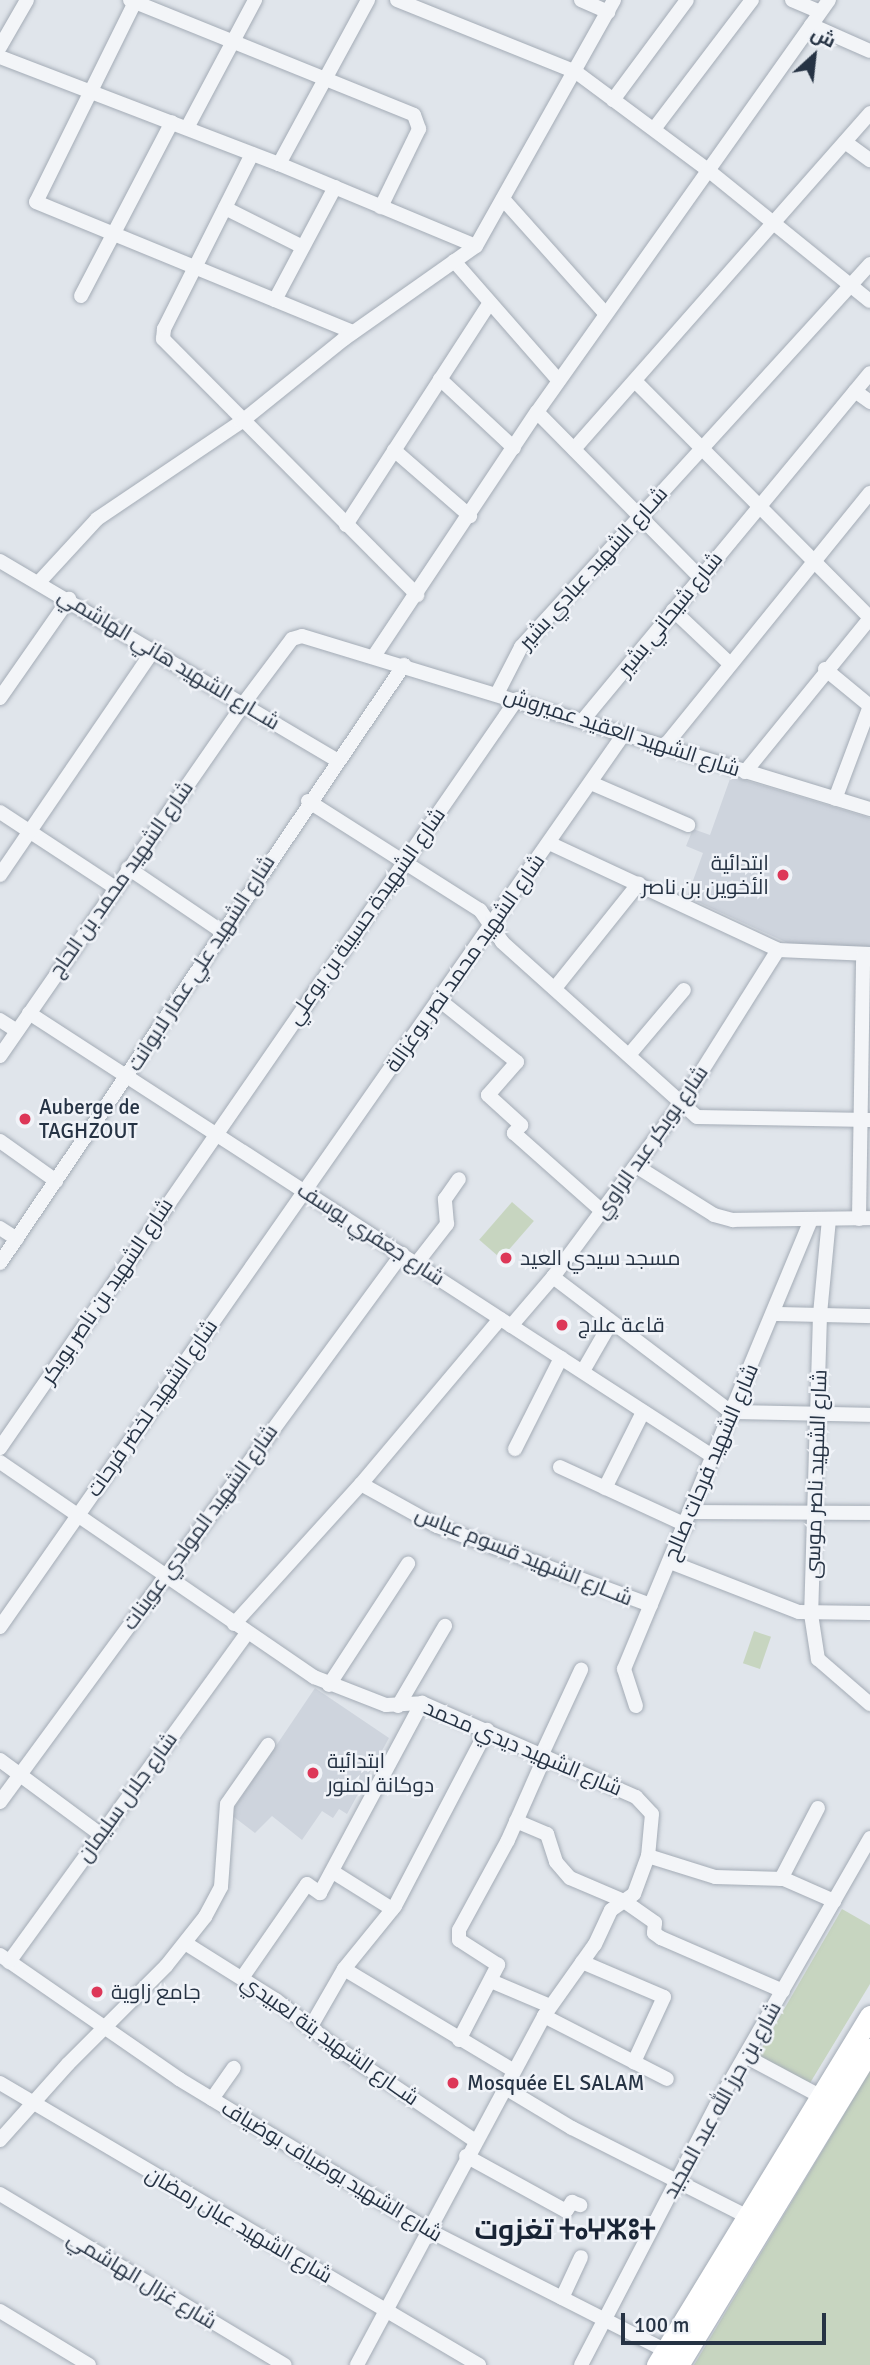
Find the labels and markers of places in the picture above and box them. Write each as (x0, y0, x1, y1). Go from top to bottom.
place label: ابتدائية الأخوين بن ناصر (642, 850, 769, 900)
marker: ابتدائية الأخوين بن ناصر (775, 867, 791, 883)
place label: Auberge de TAGHZOUT (39, 1094, 140, 1144)
marker: Auberge de TAGHZOUT (17, 1111, 33, 1127)
place label: مسجد سيدي العيد (520, 1245, 680, 1271)
marker: مسجد سيدي العيد (498, 1250, 514, 1266)
place label: قاعة علاج (578, 1312, 665, 1338)
marker: قاعة علاج (552, 1315, 572, 1335)
place label: ابتدائية دوكانة لمنور (327, 1748, 434, 1798)
marker: ابتدائية دوكانة لمنور (305, 1765, 321, 1781)
place label: جامع زاوية (111, 1979, 201, 2005)
marker: جامع زاوية (89, 1984, 105, 2000)
place label: Mosquée EL SALAM (467, 2070, 645, 2096)
marker: Mosquée EL SALAM (445, 2075, 461, 2091)

